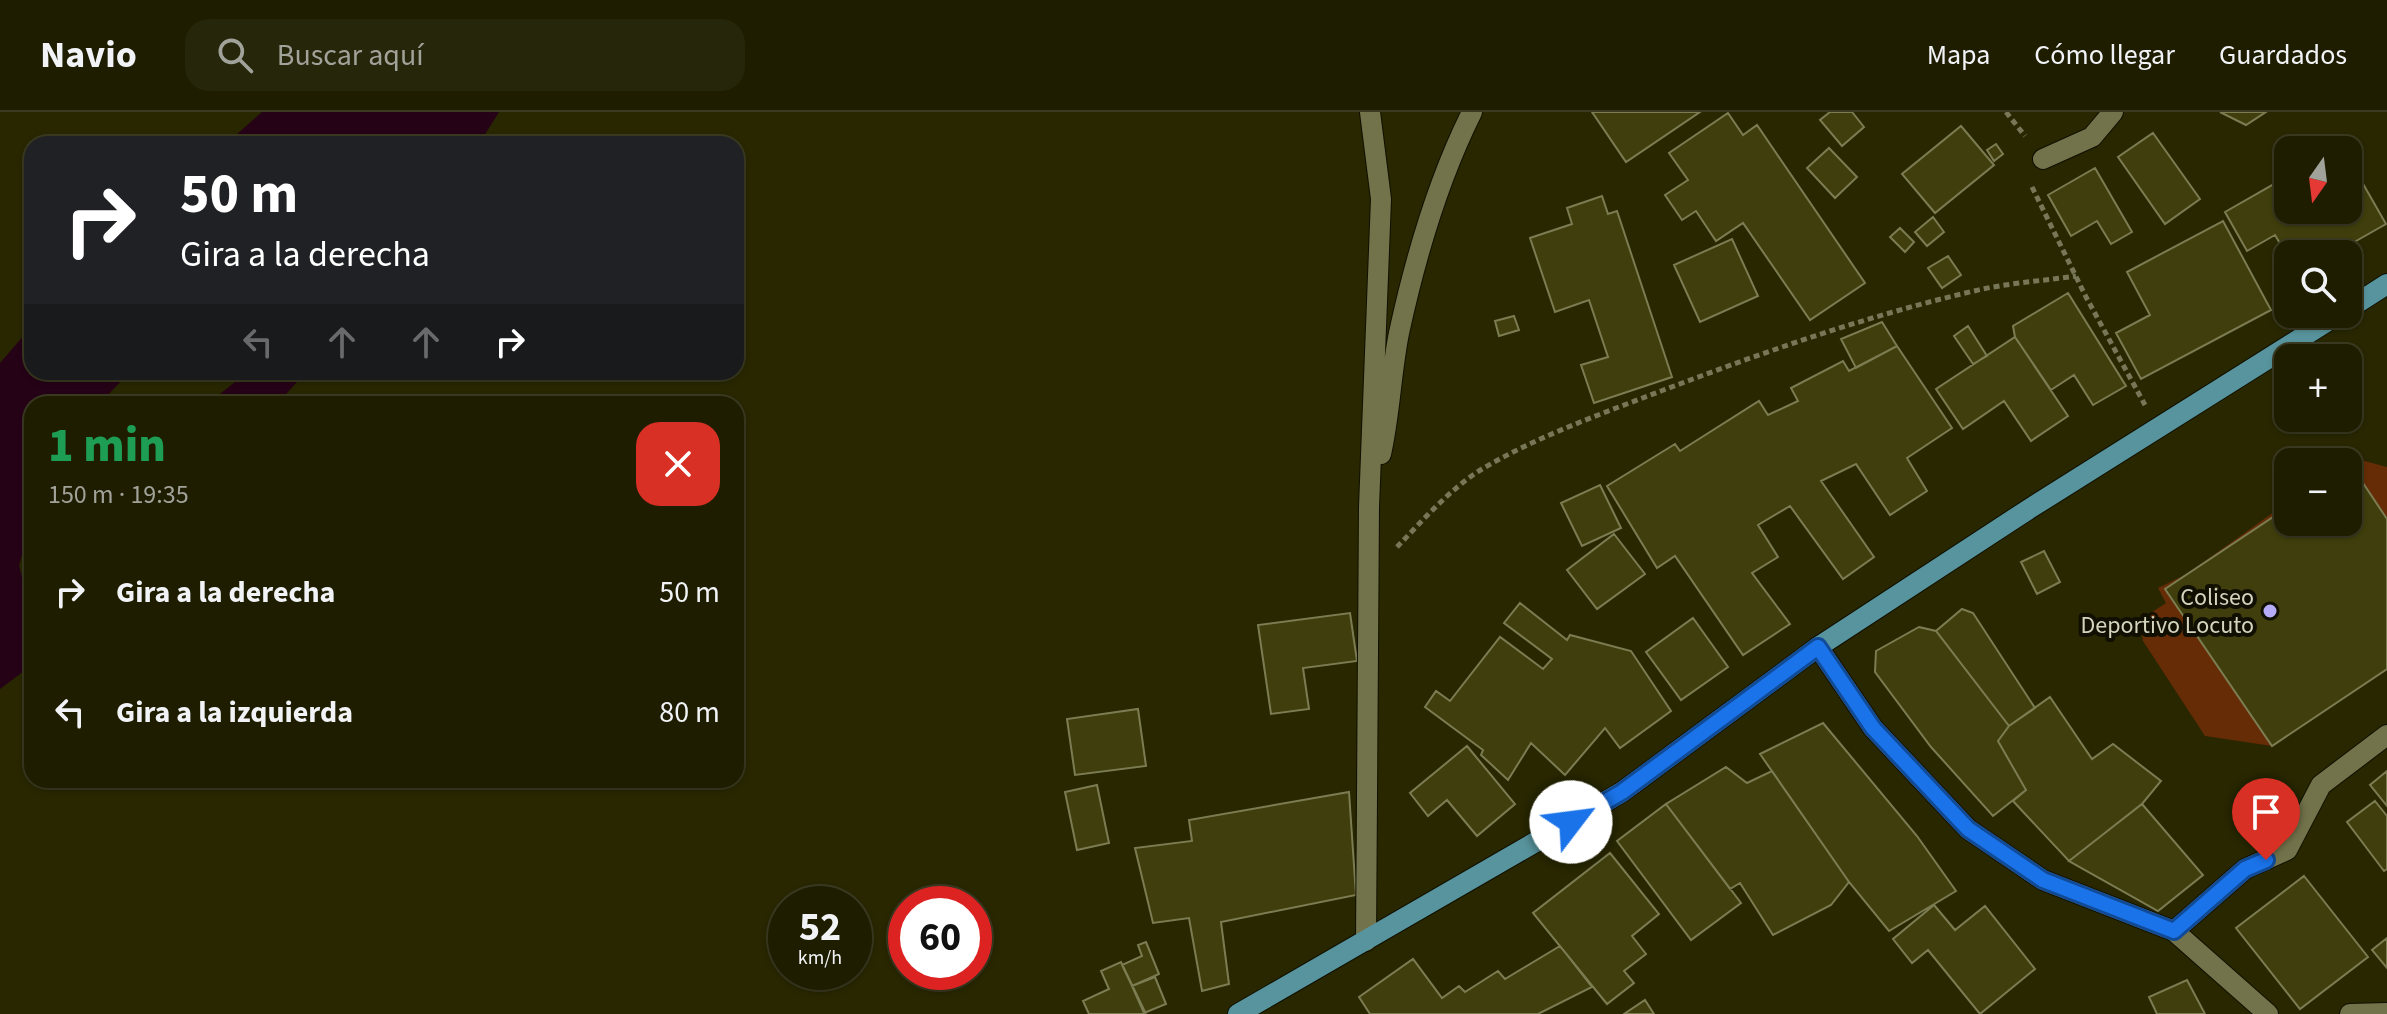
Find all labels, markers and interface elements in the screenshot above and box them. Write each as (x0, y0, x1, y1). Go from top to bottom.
search box (185, 19, 745, 91)
text: Navio (40, 28, 137, 82)
icon: search (213, 33, 257, 77)
text: Buscar aquí (277, 34, 424, 77)
text: Mapa (1927, 35, 1990, 75)
text: Cómo llegar (2034, 35, 2175, 75)
text: Guardados (2219, 35, 2347, 75)
north arrow (2274, 136, 2362, 224)
map controls (2274, 136, 2362, 536)
text: 50 m (180, 155, 298, 234)
icon: right (48, 168, 152, 272)
text: Gira a la derecha (180, 229, 430, 280)
button: search (2274, 240, 2362, 328)
icon: left (236, 320, 280, 364)
icon: ahead (320, 320, 364, 364)
icon: ahead (404, 320, 448, 364)
icon: right (488, 320, 532, 364)
button: + (2274, 344, 2362, 432)
text: 1 min (48, 412, 166, 480)
button: close (636, 422, 720, 506)
button: − (2274, 448, 2362, 536)
text: 150 m · 19:35 (48, 476, 189, 513)
icon: right (48, 570, 92, 614)
text: Gira a la derecha (116, 571, 335, 614)
text: 50 m (659, 571, 720, 614)
place label: Coliseo Deportivo Locuto (2081, 580, 2254, 643)
marker: Coliseo Deportivo Locuto (2261, 602, 2279, 620)
icon: left (48, 690, 92, 734)
text: Gira a la izquierda (116, 691, 353, 734)
text: 80 m (659, 691, 720, 734)
pin (2232, 778, 2300, 860)
position arrow (1529, 780, 1613, 864)
icon: arrive (2244, 790, 2288, 834)
speed limit sign: 60 (888, 886, 992, 990)
text: 52 (799, 899, 841, 956)
text: km/h (798, 944, 842, 972)

